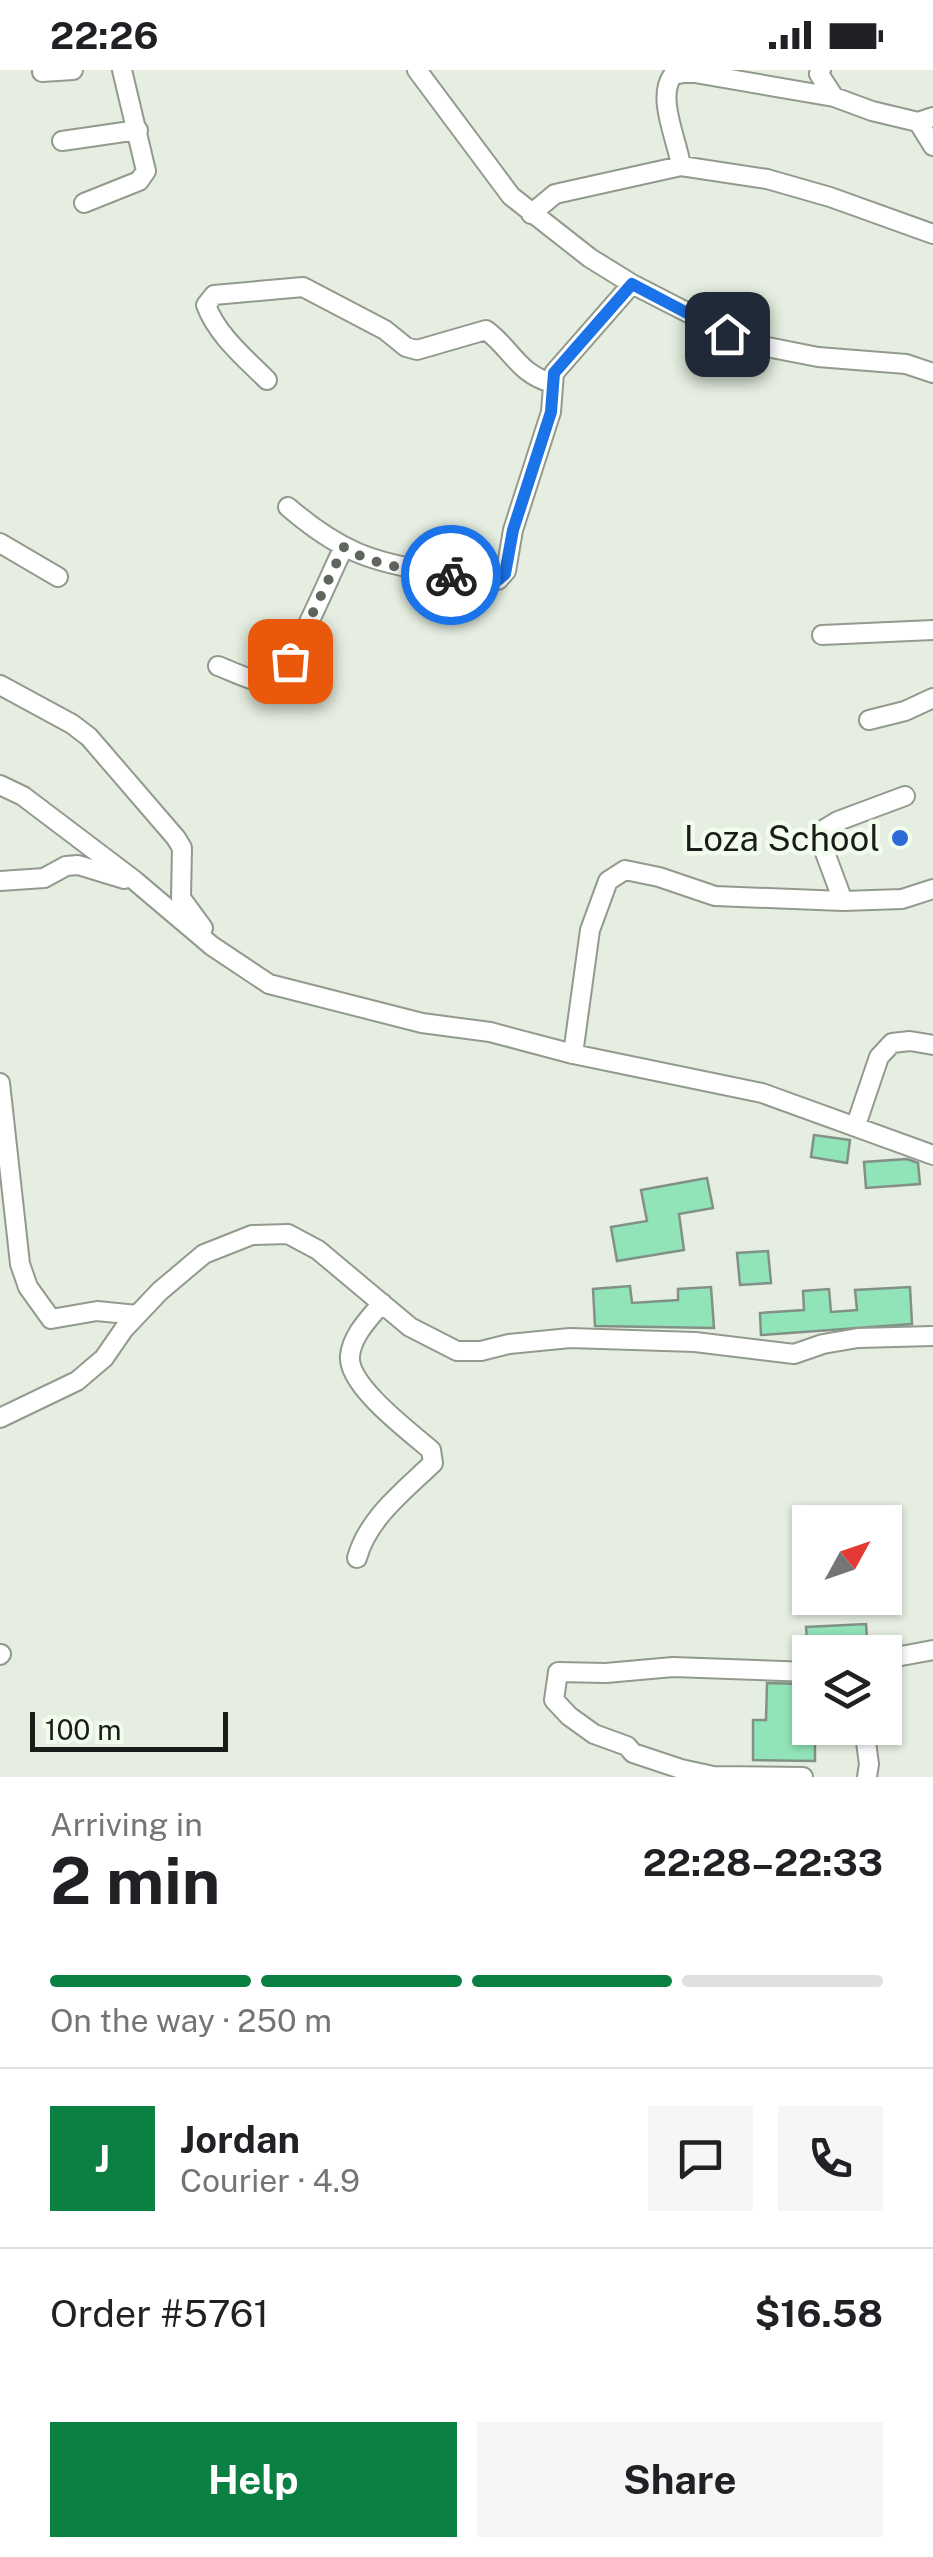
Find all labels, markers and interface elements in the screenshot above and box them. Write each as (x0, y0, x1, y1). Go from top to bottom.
text: 22:26 (50, 13, 159, 58)
pin (685, 292, 770, 377)
icon: home (700, 307, 755, 362)
courier (401, 525, 501, 625)
icon: bike (424, 548, 479, 603)
pin (248, 619, 333, 704)
icon: bag (263, 634, 318, 689)
place label: Loza School (684, 818, 880, 859)
marker: Loza School (889, 827, 911, 849)
north arrow (792, 1505, 902, 1615)
map controls (792, 1505, 902, 1745)
button: layers (792, 1635, 902, 1745)
scale bar (30, 1707, 228, 1752)
text: 100 m (45, 1713, 122, 1746)
text: Arriving in (50, 1806, 203, 1843)
text: 22:28–22:33 (643, 1840, 883, 1885)
text: 2 min (50, 1842, 220, 1919)
text: On the way · 250 m (50, 2002, 332, 2039)
button: chat (648, 2106, 753, 2211)
button: phone (778, 2106, 883, 2211)
text: Jordan (180, 2117, 300, 2162)
text: J (95, 2136, 110, 2181)
text: Courier · 4.9 (180, 2162, 360, 2199)
text: Order #5761 (50, 2291, 269, 2336)
text: $16.58 (754, 2291, 883, 2336)
button: Help (50, 2422, 457, 2537)
button: Share (477, 2422, 883, 2537)

